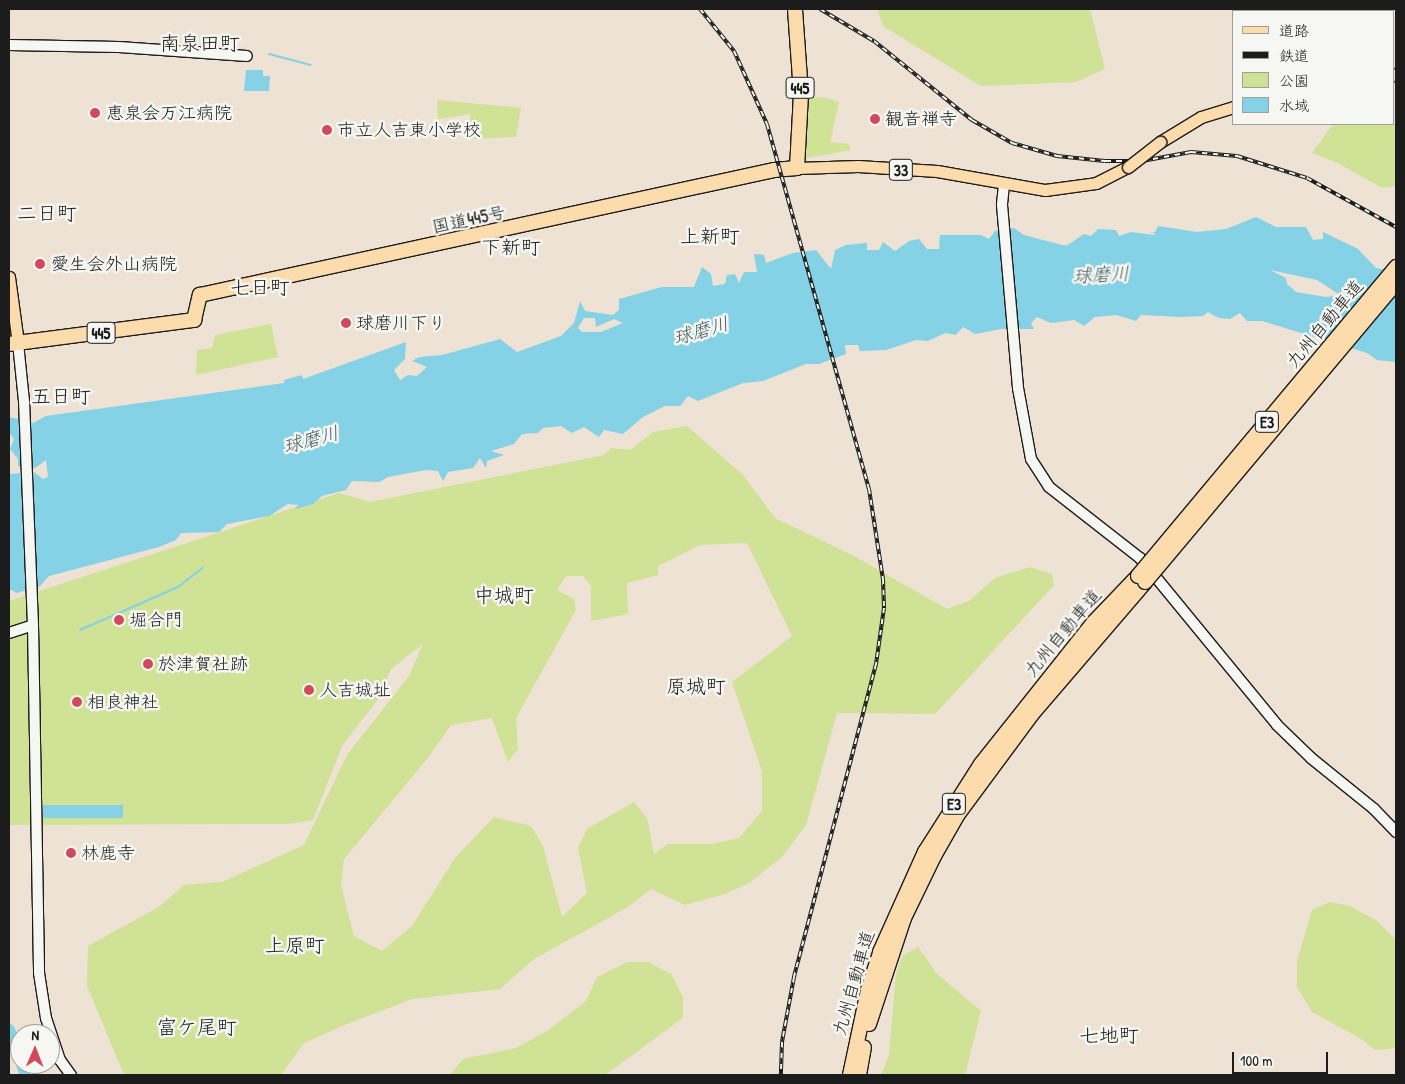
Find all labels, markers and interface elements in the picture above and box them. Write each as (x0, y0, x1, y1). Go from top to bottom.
legend (1232, 10, 1395, 125)
text: 道路 (1279, 20, 1309, 41)
district label: 南泉田町 (160, 30, 240, 54)
text: 鉄道 (1279, 45, 1309, 66)
text: 公園 (1279, 70, 1309, 91)
road number: 445 (785, 75, 815, 102)
text: 水域 (1279, 95, 1309, 116)
place label: 恵泉会万江病院 (106, 102, 232, 124)
marker: 恵泉会万江病院 (88, 106, 102, 120)
place label: 観音禅寺 (885, 108, 957, 130)
marker: 観音禅寺 (869, 113, 881, 125)
place label: 市立人吉東小学校 (337, 119, 481, 141)
marker: 市立人吉東小学校 (321, 124, 333, 136)
road number: 33 (888, 156, 914, 184)
district label: 二日町 (17, 200, 77, 224)
street label: 国道445号 (430, 202, 508, 238)
district label: 上新町 (680, 223, 740, 247)
district label: 下新町 (481, 234, 541, 258)
place label: 愛生会外山病院 (51, 253, 177, 275)
marker: 愛生会外山病院 (33, 257, 47, 271)
water label: 球磨川 (1072, 262, 1130, 288)
district label: 七日町 (230, 274, 290, 298)
street label: 九州自動車道 (1282, 276, 1368, 372)
place label: 球磨川下り (356, 312, 446, 334)
water label: 球磨川 (670, 312, 732, 350)
marker: 球磨川下り (340, 317, 352, 329)
road number: 445 (86, 319, 116, 346)
district label: 五日町 (31, 383, 91, 407)
road number: E3 (1254, 408, 1280, 436)
water label: 球磨川 (281, 422, 341, 458)
district label: 中城町 (474, 582, 534, 606)
street label: 九州自動車道 (1020, 585, 1106, 681)
place label: 堀合門 (129, 609, 183, 631)
marker: 堀合門 (113, 614, 125, 626)
place label: 於津賀社跡 (158, 653, 248, 675)
marker: 於津賀社跡 (142, 658, 154, 670)
district label: 原城町 (666, 673, 726, 697)
place label: 人吉城址 (319, 679, 391, 701)
marker: 人吉城址 (303, 684, 315, 696)
place label: 相良神社 (87, 691, 159, 713)
marker: 相良神社 (71, 696, 83, 708)
road number: E3 (942, 791, 966, 818)
place label: 林鹿寺 (81, 842, 135, 864)
marker: 林鹿寺 (65, 847, 77, 859)
street label: 九州自動車道 (829, 928, 879, 1038)
district label: 上原町 (265, 932, 325, 956)
district label: 富ケ尾町 (157, 1014, 237, 1038)
district label: 七地町 (1079, 1022, 1139, 1046)
north arrow (10, 1024, 60, 1074)
text: N (31, 1025, 39, 1044)
scale bar (1235, 1042, 1331, 1074)
text: 100 m (1240, 1050, 1273, 1071)

